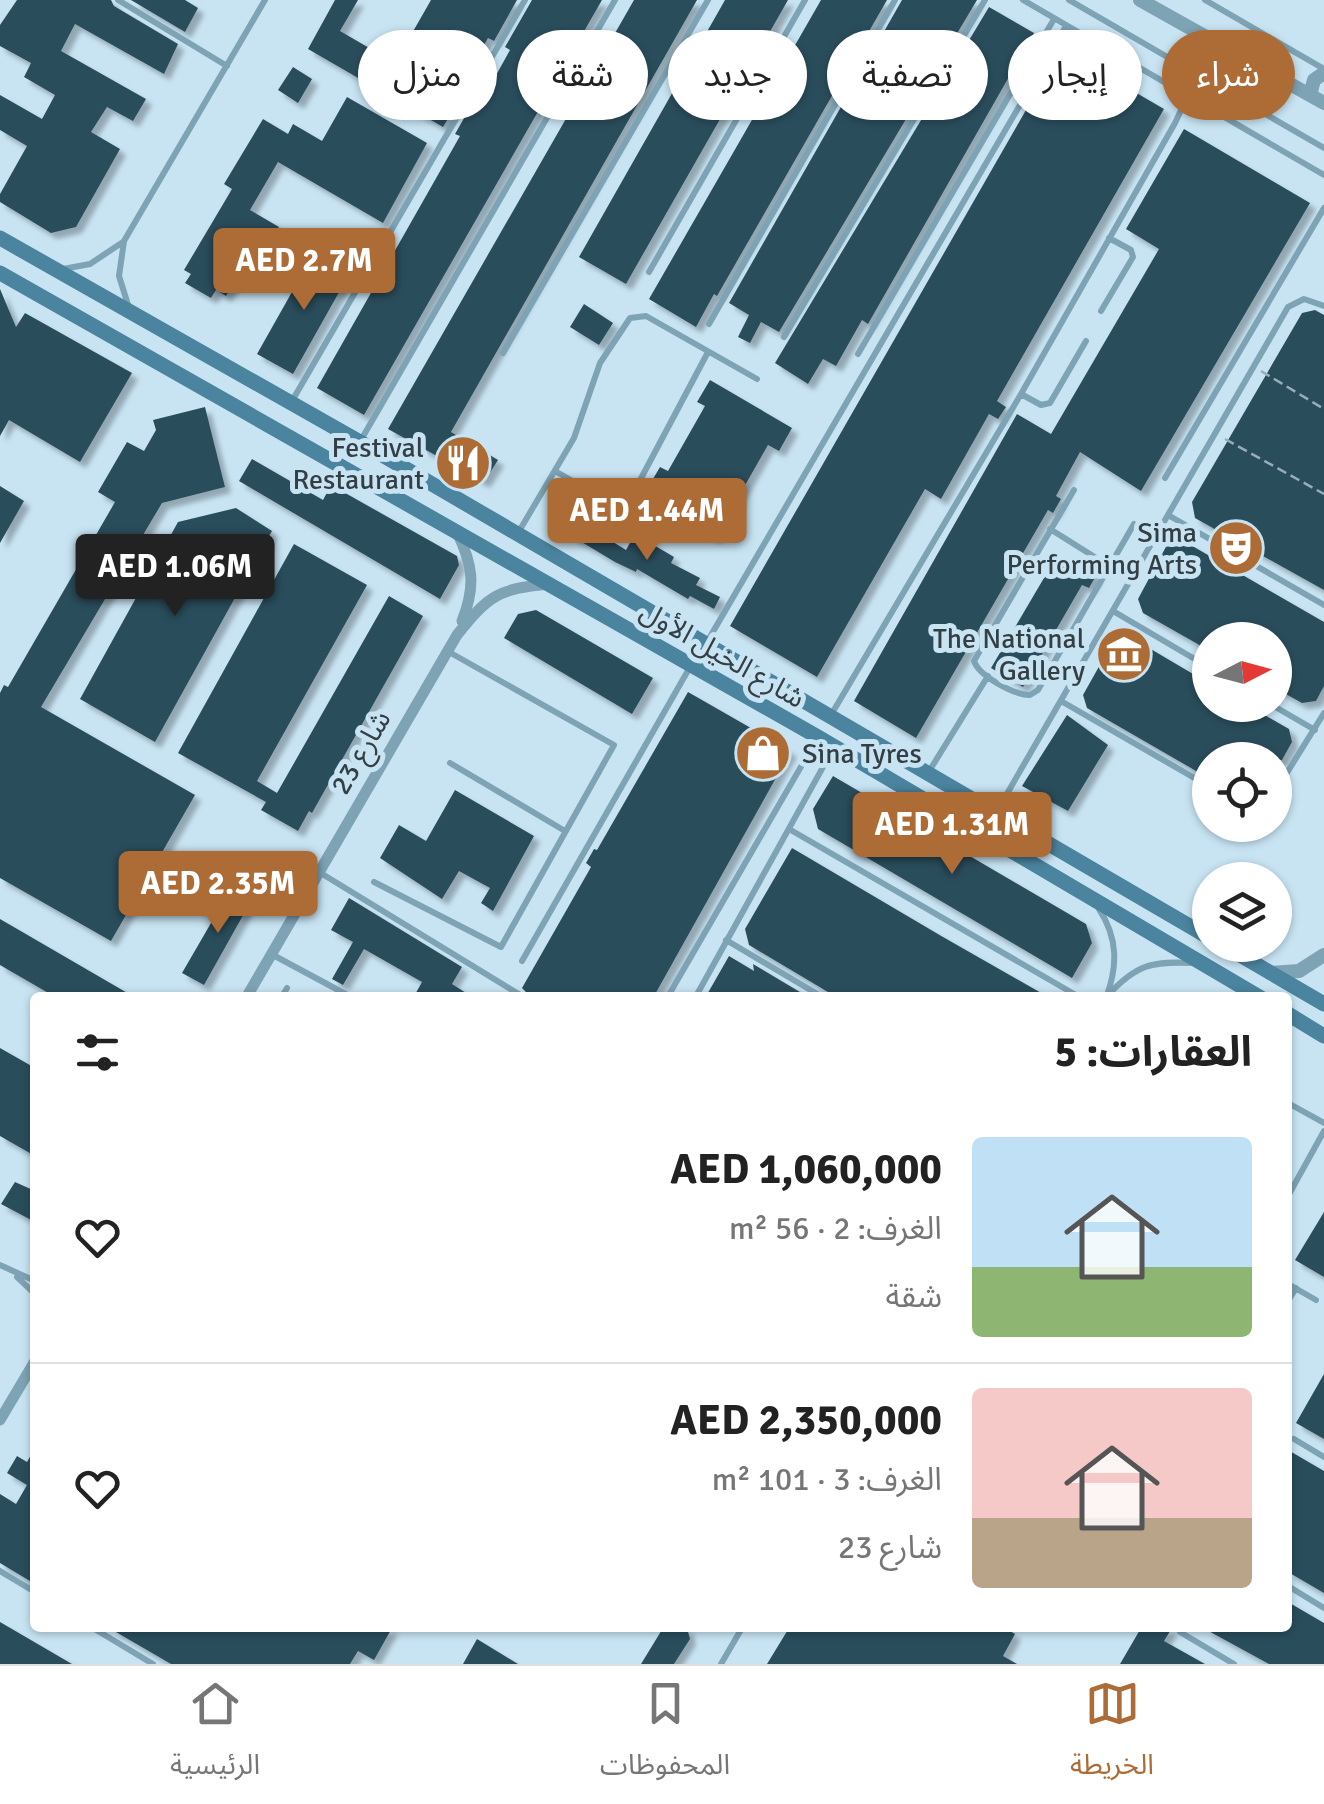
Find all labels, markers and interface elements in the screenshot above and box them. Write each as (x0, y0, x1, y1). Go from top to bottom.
chip: منزل (358, 30, 497, 120)
chip: شقة (517, 30, 648, 120)
chip: جديد (668, 30, 807, 120)
chip: تصفية (827, 30, 988, 120)
chip: إيجار (1008, 30, 1142, 120)
chip: شراء (1162, 30, 1295, 120)
pin: AED 2.7M (201, 228, 407, 313)
text: AED 2.7M (235, 241, 373, 280)
place label: Festival Restaurant (293, 431, 424, 497)
restaurant icon: Festival Restaurant (433, 433, 493, 493)
pin: AED 1.44M (533, 478, 761, 563)
text: AED 1.44M (570, 491, 724, 530)
place label: Sima Performing Arts (1007, 516, 1197, 582)
theatre icon: Sima Performing Arts (1206, 518, 1266, 578)
pin: AED 1.06M (61, 534, 289, 619)
text: AED 1.06M (98, 547, 252, 586)
street label: شارع الخيل الأول (633, 594, 811, 718)
place label: The National Gallery (933, 622, 1085, 688)
north arrow (1192, 622, 1292, 722)
map controls (1192, 622, 1292, 962)
museum icon: The National Gallery (1094, 624, 1154, 684)
street label: شارع 23 (323, 705, 401, 802)
shop icon: Sina Tyres (733, 723, 793, 783)
place label: Sina Tyres (802, 737, 922, 771)
button: locate (1192, 742, 1292, 842)
pin: AED 1.31M (838, 792, 1066, 877)
text: AED 1.31M (875, 805, 1029, 844)
pin: AED 2.35M (104, 851, 332, 936)
button: layers (1192, 862, 1292, 962)
text: AED 2.35M (141, 864, 295, 903)
icon: filters (70, 1025, 125, 1080)
text: العقارات: 5 (1054, 1027, 1252, 1078)
text: AED 1,060,000 (670, 1144, 942, 1195)
icon: home (1052, 1177, 1172, 1297)
text: الغرف: 2 · 56 m² (729, 1209, 942, 1248)
icon: heart (70, 1210, 125, 1265)
text: شقة (886, 1277, 942, 1316)
text: AED 2,350,000 (670, 1395, 942, 1446)
icon: home (1052, 1428, 1172, 1548)
text: الغرف: 3 · 101 m² (712, 1460, 942, 1499)
icon: heart (70, 1461, 125, 1516)
text: شارع 23 (838, 1528, 942, 1567)
tab: الرئيسية (170, 1676, 260, 1795)
tab: المحفوظات (600, 1676, 730, 1795)
tab: الخريطة (1070, 1676, 1154, 1795)

